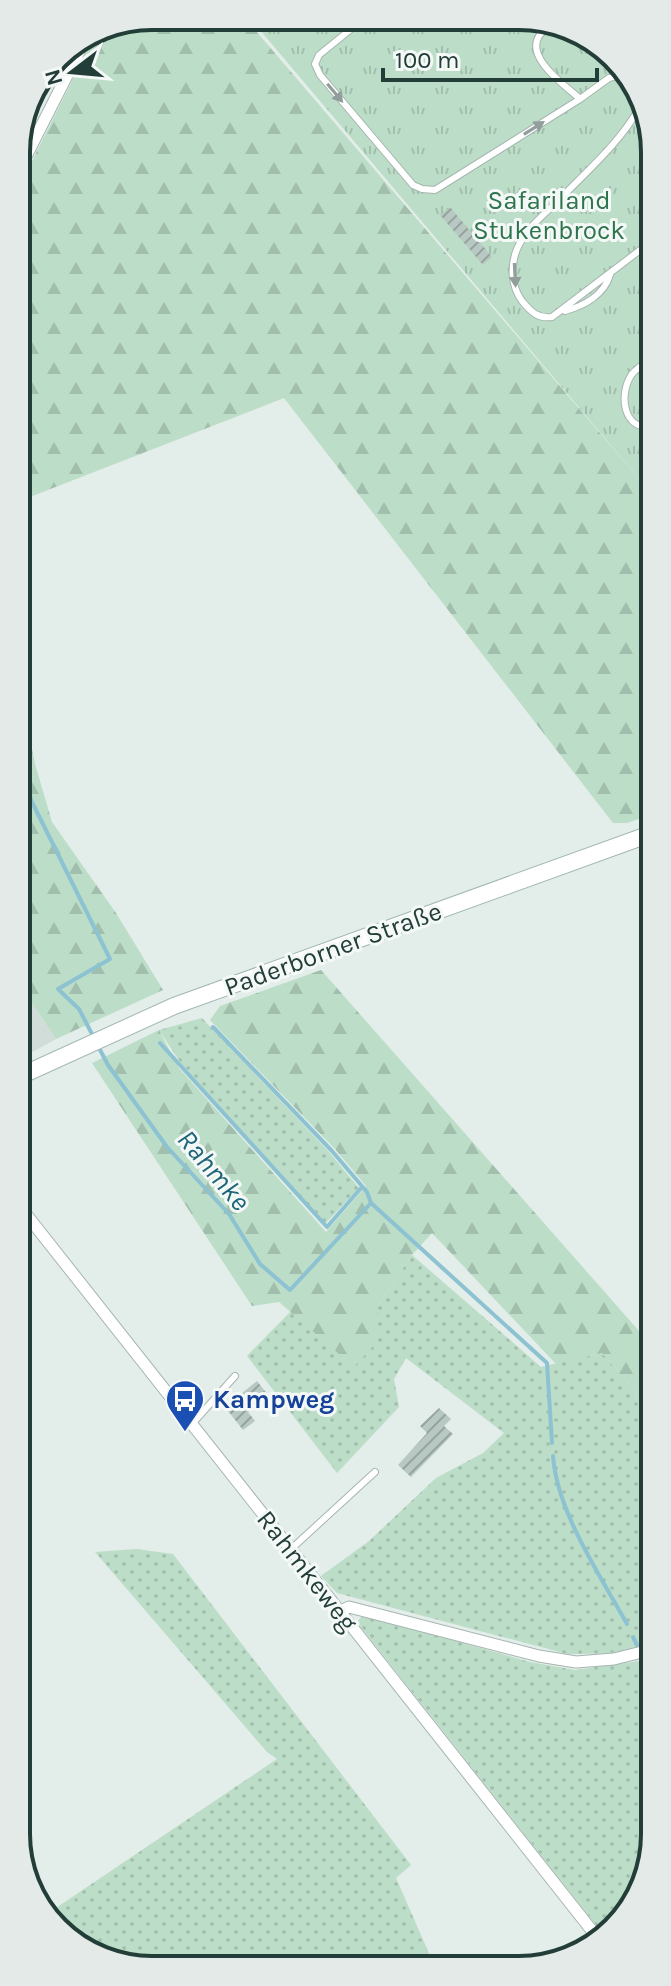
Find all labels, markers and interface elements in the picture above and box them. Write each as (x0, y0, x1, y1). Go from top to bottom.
north arrow (32, 32, 112, 112)
scale bar (383, 32, 597, 82)
text: 100 m (395, 46, 460, 74)
text: N (39, 66, 68, 88)
one-way arrow (326, 84, 344, 103)
one-way arrow (523, 121, 545, 135)
park label: Safariland Stukenbrock (473, 185, 625, 246)
one-way arrow (508, 262, 521, 288)
street label: Paderborner Straße (220, 895, 446, 1003)
water label: Rahmke (171, 1123, 257, 1217)
bus stop icon: Kampweg (164, 1378, 206, 1433)
place label: Kampweg (213, 1384, 334, 1415)
street label: Rahmkeweg (250, 1504, 364, 1638)

